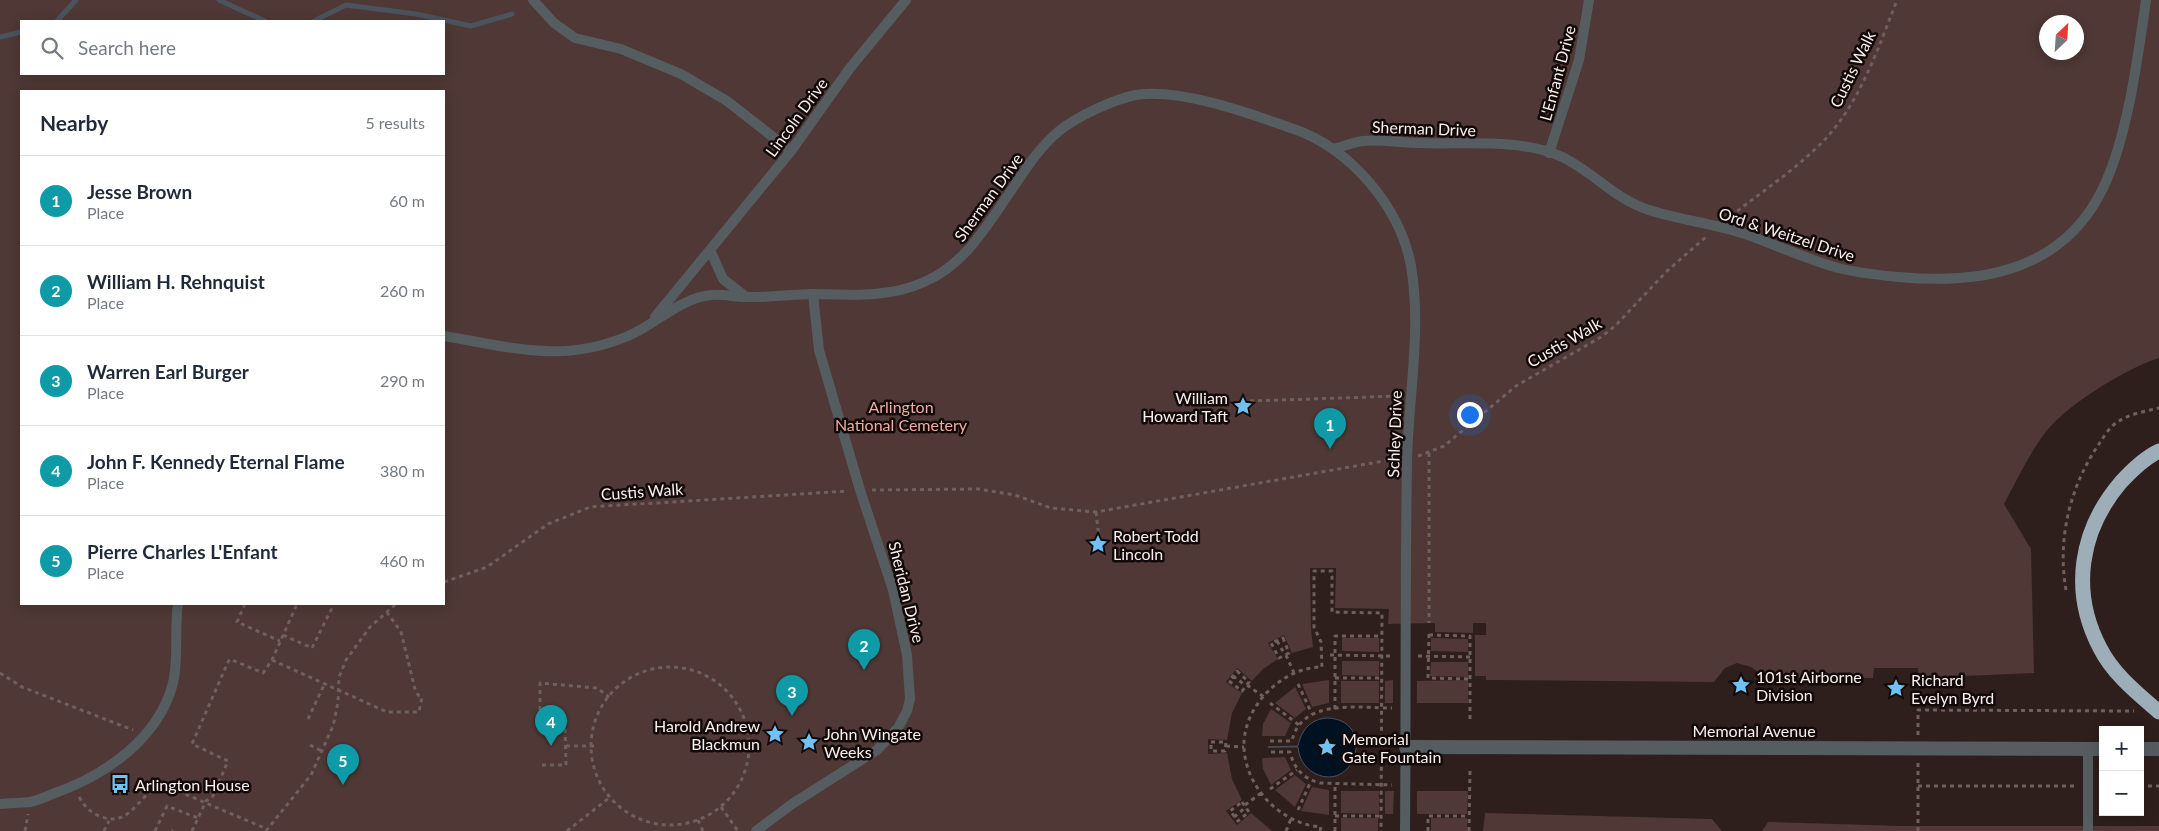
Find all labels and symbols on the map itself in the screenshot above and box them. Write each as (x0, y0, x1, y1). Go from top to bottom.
north arrow (2039, 15, 2084, 60)
street label: L'Enfant Drive (1535, 23, 1579, 123)
street label: Custis Walk (1825, 27, 1879, 110)
street label: Lincoln Drive (761, 74, 831, 160)
street label: Sherman Drive (1372, 117, 1476, 139)
street label: Sherman Drive (950, 149, 1026, 245)
street label: Ord & Weitzel Drive (1717, 203, 1857, 265)
street label: Custis Walk (1523, 313, 1605, 371)
place label: William Howard Taft (1142, 388, 1228, 425)
street label: Schley Drive (1383, 390, 1405, 478)
place icon: William Howard Taft (1232, 395, 1254, 417)
park label: Arlington National Cemetery (835, 397, 968, 434)
your location (1457, 402, 1483, 428)
pin: 1 (1314, 408, 1346, 449)
street label: Custis Walk (600, 479, 685, 503)
place label: Robert Todd Lincoln (1113, 526, 1199, 563)
place icon: Robert Todd Lincoln (1087, 533, 1109, 555)
street label: Sheridan Drive (885, 539, 929, 645)
pin: 2 (848, 629, 880, 670)
place label: 101st Airborne Division (1756, 667, 1862, 704)
place label: Richard Evelyn Byrd (1911, 670, 1994, 707)
place icon: 101st Airborne Division (1730, 674, 1752, 696)
pin: 3 (776, 675, 808, 716)
place icon: Richard Evelyn Byrd (1885, 677, 1907, 699)
pin: 4 (535, 705, 567, 746)
place label: Harold Andrew Blackmun (654, 716, 760, 753)
street label: Memorial Avenue (1692, 721, 1816, 740)
place icon: Harold Andrew Blackmun (764, 723, 786, 745)
place label: John Wingate Weeks (824, 724, 921, 761)
place label: Memorial Gate Fountain (1342, 729, 1441, 766)
place icon: John Wingate Weeks (798, 731, 820, 753)
place icon: Memorial Gate Fountain (1316, 736, 1338, 758)
pin: 5 (327, 744, 359, 785)
bus stop icon: Arlington House (109, 773, 131, 795)
place label: Arlington House (135, 775, 250, 794)

